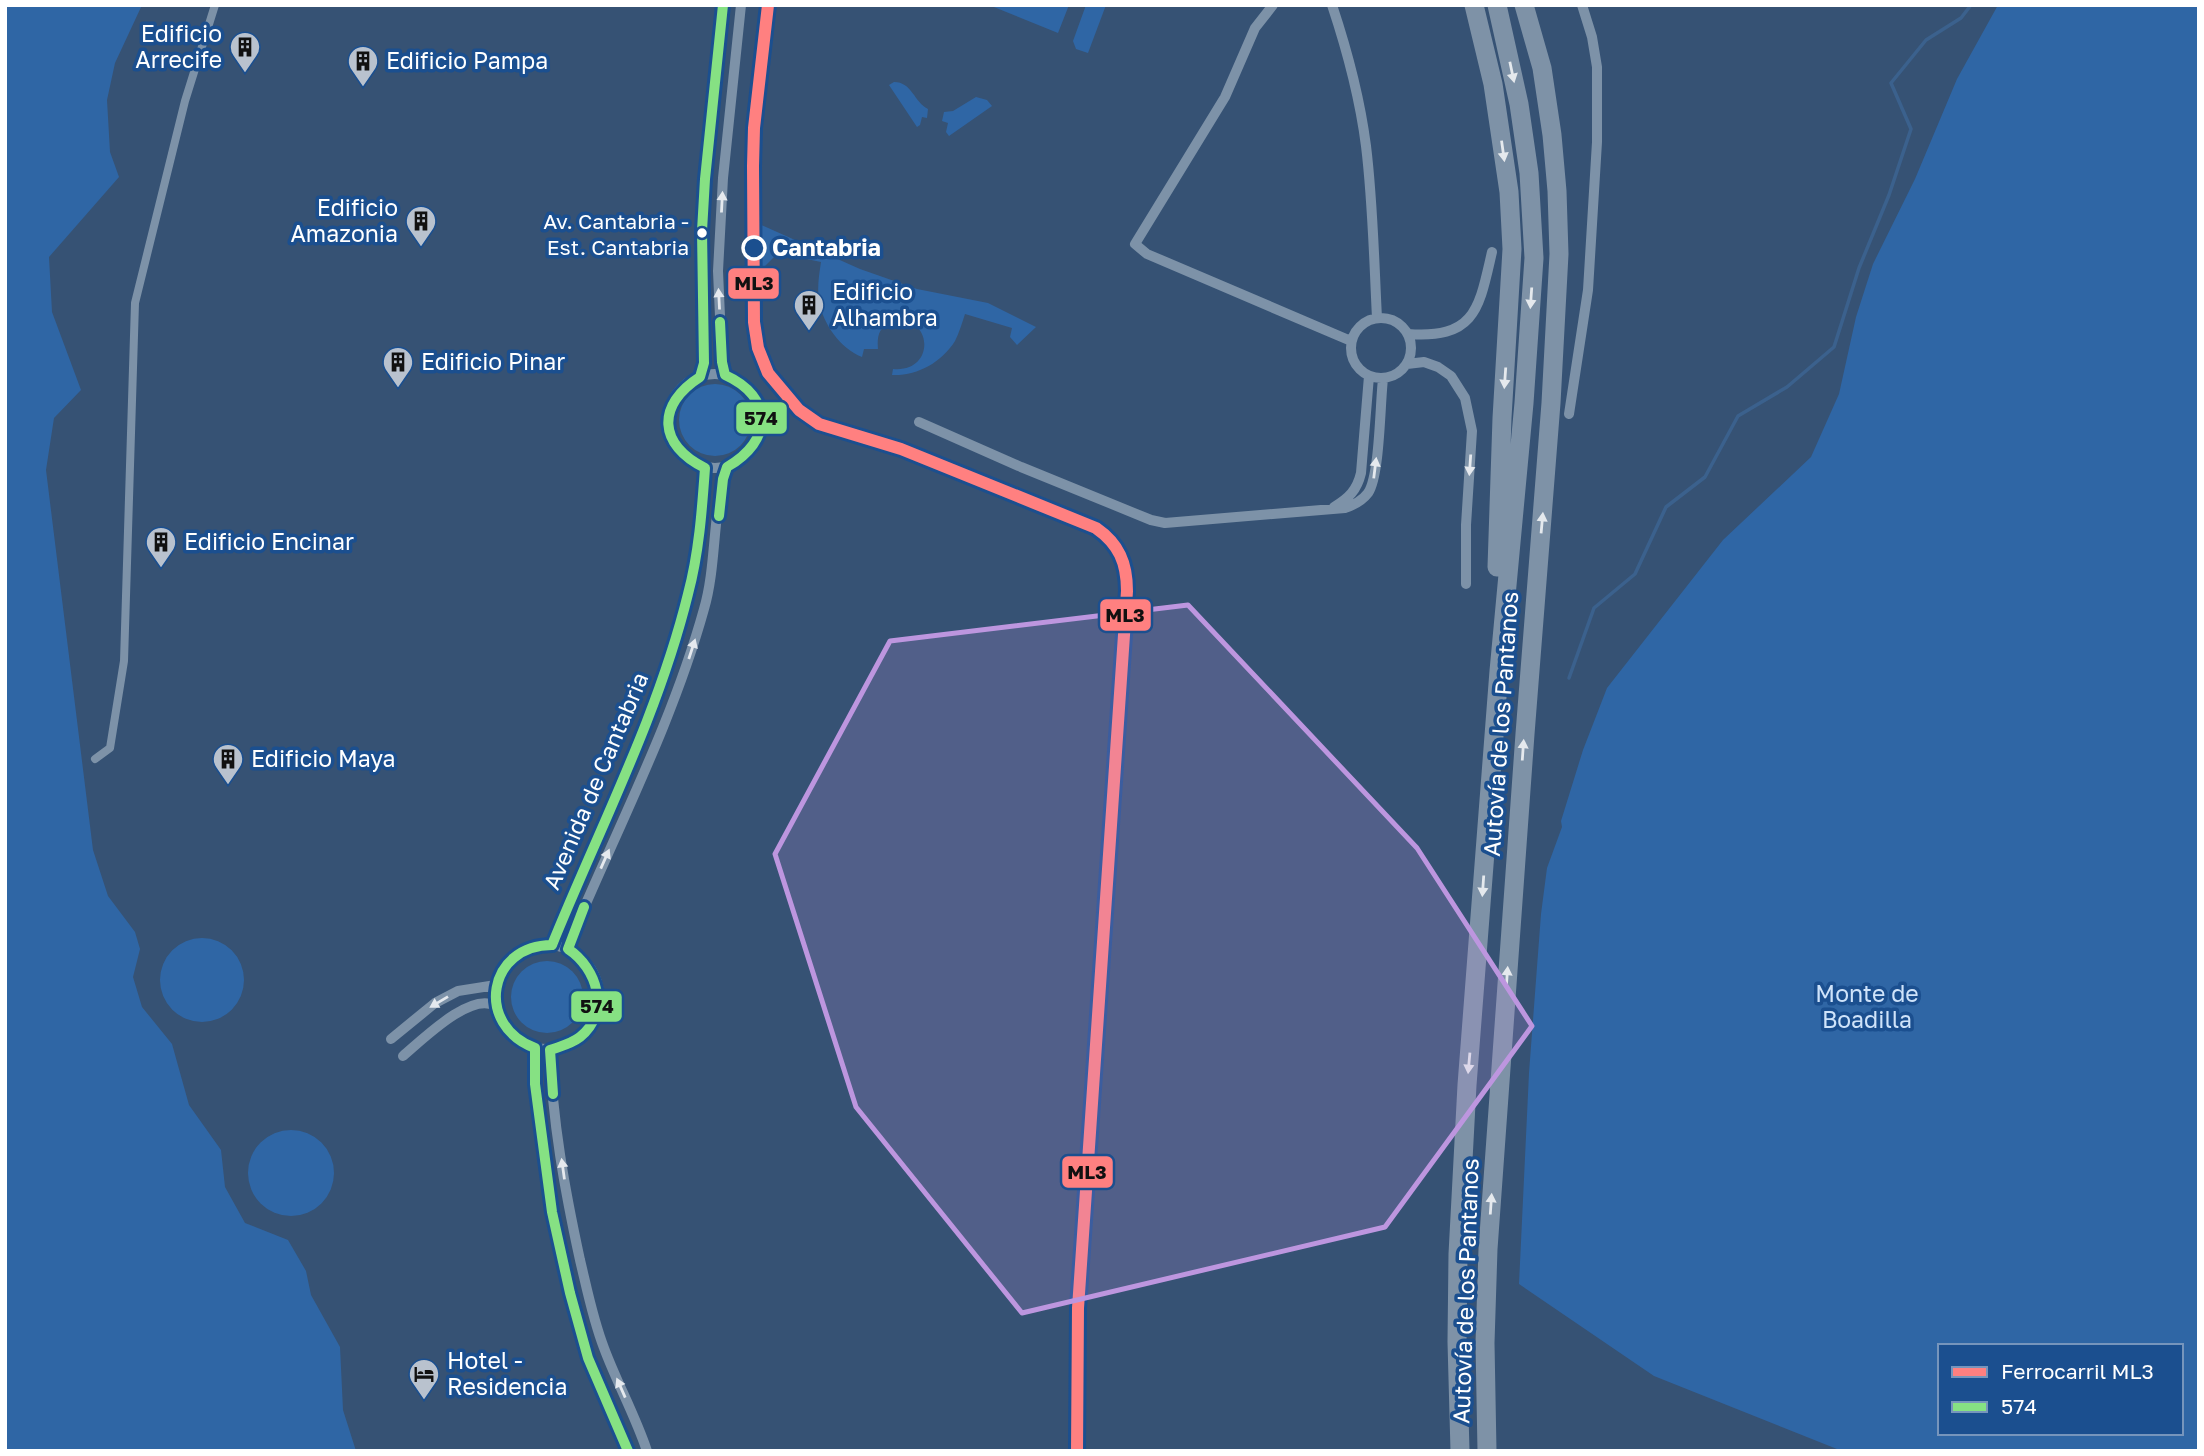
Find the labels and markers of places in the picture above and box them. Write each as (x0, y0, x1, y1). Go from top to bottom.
place label: Edificio Arrecife (135, 19, 222, 73)
building icon: Edificio Arrecife (228, 30, 262, 74)
building icon: Edificio Pampa (346, 44, 380, 88)
place label: Edificio Pampa (386, 46, 548, 74)
place label: Edificio Amazonia (290, 193, 398, 247)
building icon: Edificio Amazonia (404, 204, 438, 248)
place label: Av. Cantabria - Est. Cantabria (543, 208, 689, 260)
marker: Av. Cantabria - Est. Cantabria (695, 226, 709, 240)
place label: Cantabria (772, 233, 881, 261)
marker: Cantabria (742, 236, 766, 260)
place label: Edificio Alhambra (832, 277, 938, 331)
building icon: Edificio Alhambra (792, 288, 826, 332)
building icon: Edificio Pinar (381, 345, 415, 389)
place label: Edificio Pinar (421, 347, 565, 375)
building icon: Edificio Encinar (144, 525, 178, 569)
place label: Edificio Encinar (184, 527, 354, 555)
building icon: Edificio Maya (211, 742, 245, 786)
place label: Edificio Maya (251, 744, 395, 772)
place label: Hotel - Residencia (447, 1346, 567, 1400)
hotel icon: Hotel - Residencia (407, 1357, 441, 1401)

